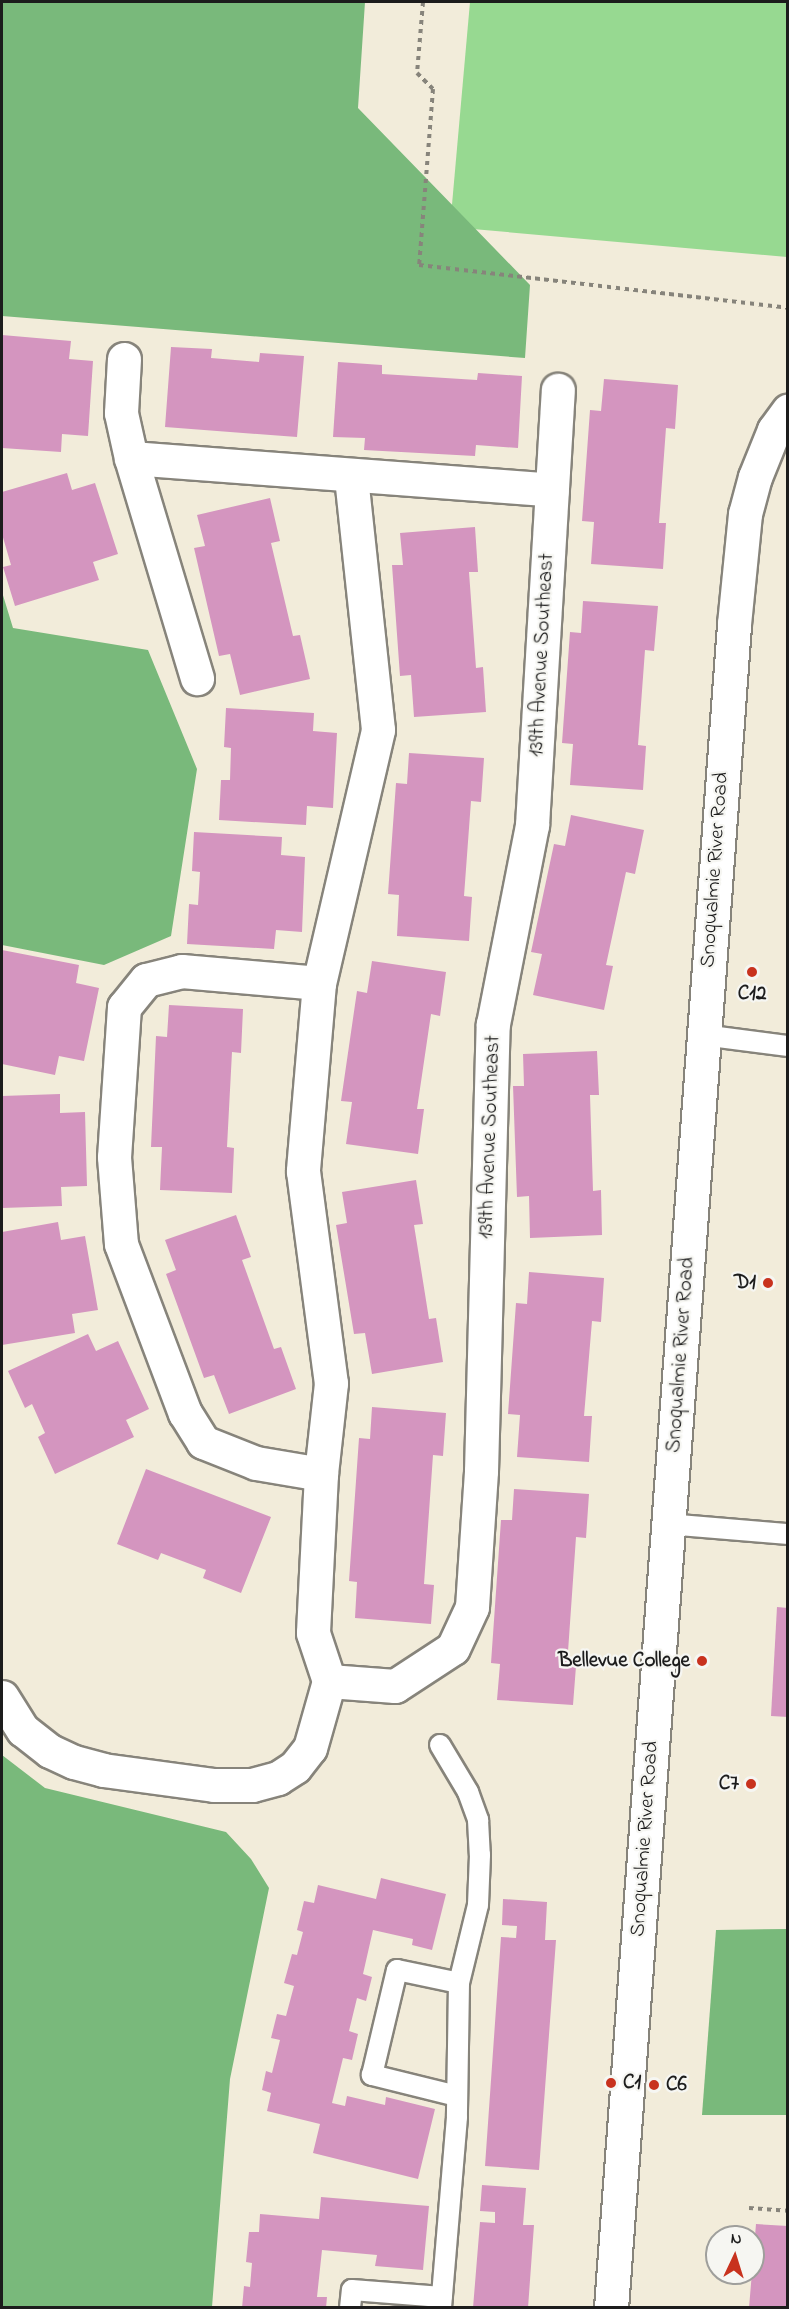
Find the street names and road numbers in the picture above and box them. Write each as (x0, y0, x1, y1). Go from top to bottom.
street label: 139th Avenue Southeast (524, 553, 560, 757)
street label: Snoqualmie River Road (696, 771, 734, 969)
street label: 139th Avenue Southeast (474, 1035, 506, 1239)
street label: Snoqualmie River Road (662, 1256, 700, 1454)
street label: Snoqualmie River Road (626, 1740, 664, 1938)

